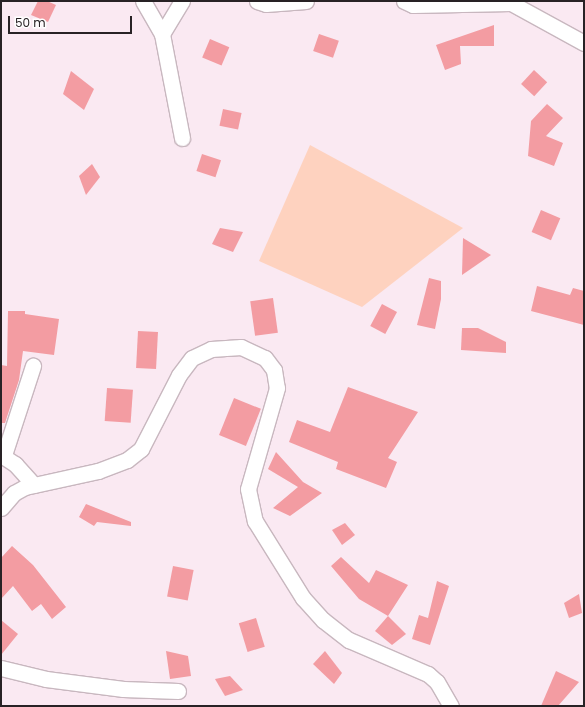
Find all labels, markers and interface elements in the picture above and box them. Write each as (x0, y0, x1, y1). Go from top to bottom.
scale bar (10, 8, 134, 34)
text: 50 m (15, 14, 46, 31)

